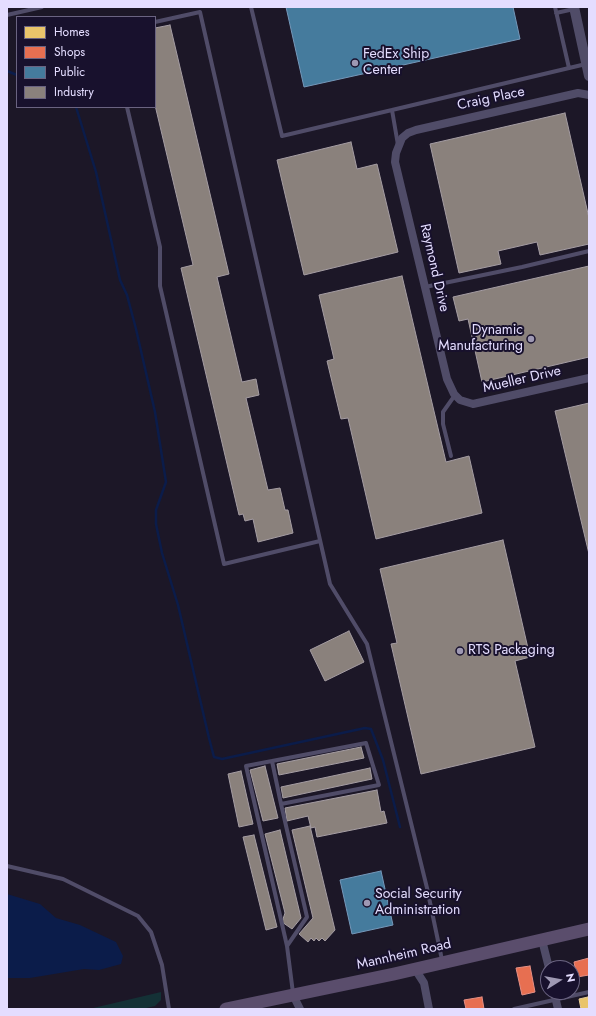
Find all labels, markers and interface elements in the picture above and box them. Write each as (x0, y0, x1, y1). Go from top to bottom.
legend (16, 16, 156, 108)
text: Homes (54, 23, 90, 41)
text: Shops (54, 43, 85, 61)
place label: FedEx Ship Center (363, 47, 429, 80)
marker: FedEx Ship Center (350, 58, 360, 68)
text: Public (54, 63, 85, 81)
text: Industry (54, 83, 94, 101)
street label: Craig Place (456, 84, 526, 114)
street label: Raymond Drive (416, 222, 452, 314)
place label: Dynamic Manufacturing (438, 323, 523, 356)
marker: Dynamic Manufacturing (526, 334, 536, 344)
street label: Mueller Drive (481, 363, 563, 397)
place label: RTS Packaging (468, 643, 555, 659)
marker: RTS Packaging (455, 646, 465, 656)
place label: Social Security Administration (375, 887, 462, 920)
marker: Social Security Administration (362, 898, 372, 908)
street label: Mannheim Road (355, 936, 453, 974)
north arrow (540, 960, 580, 1000)
text: N (562, 972, 579, 984)

